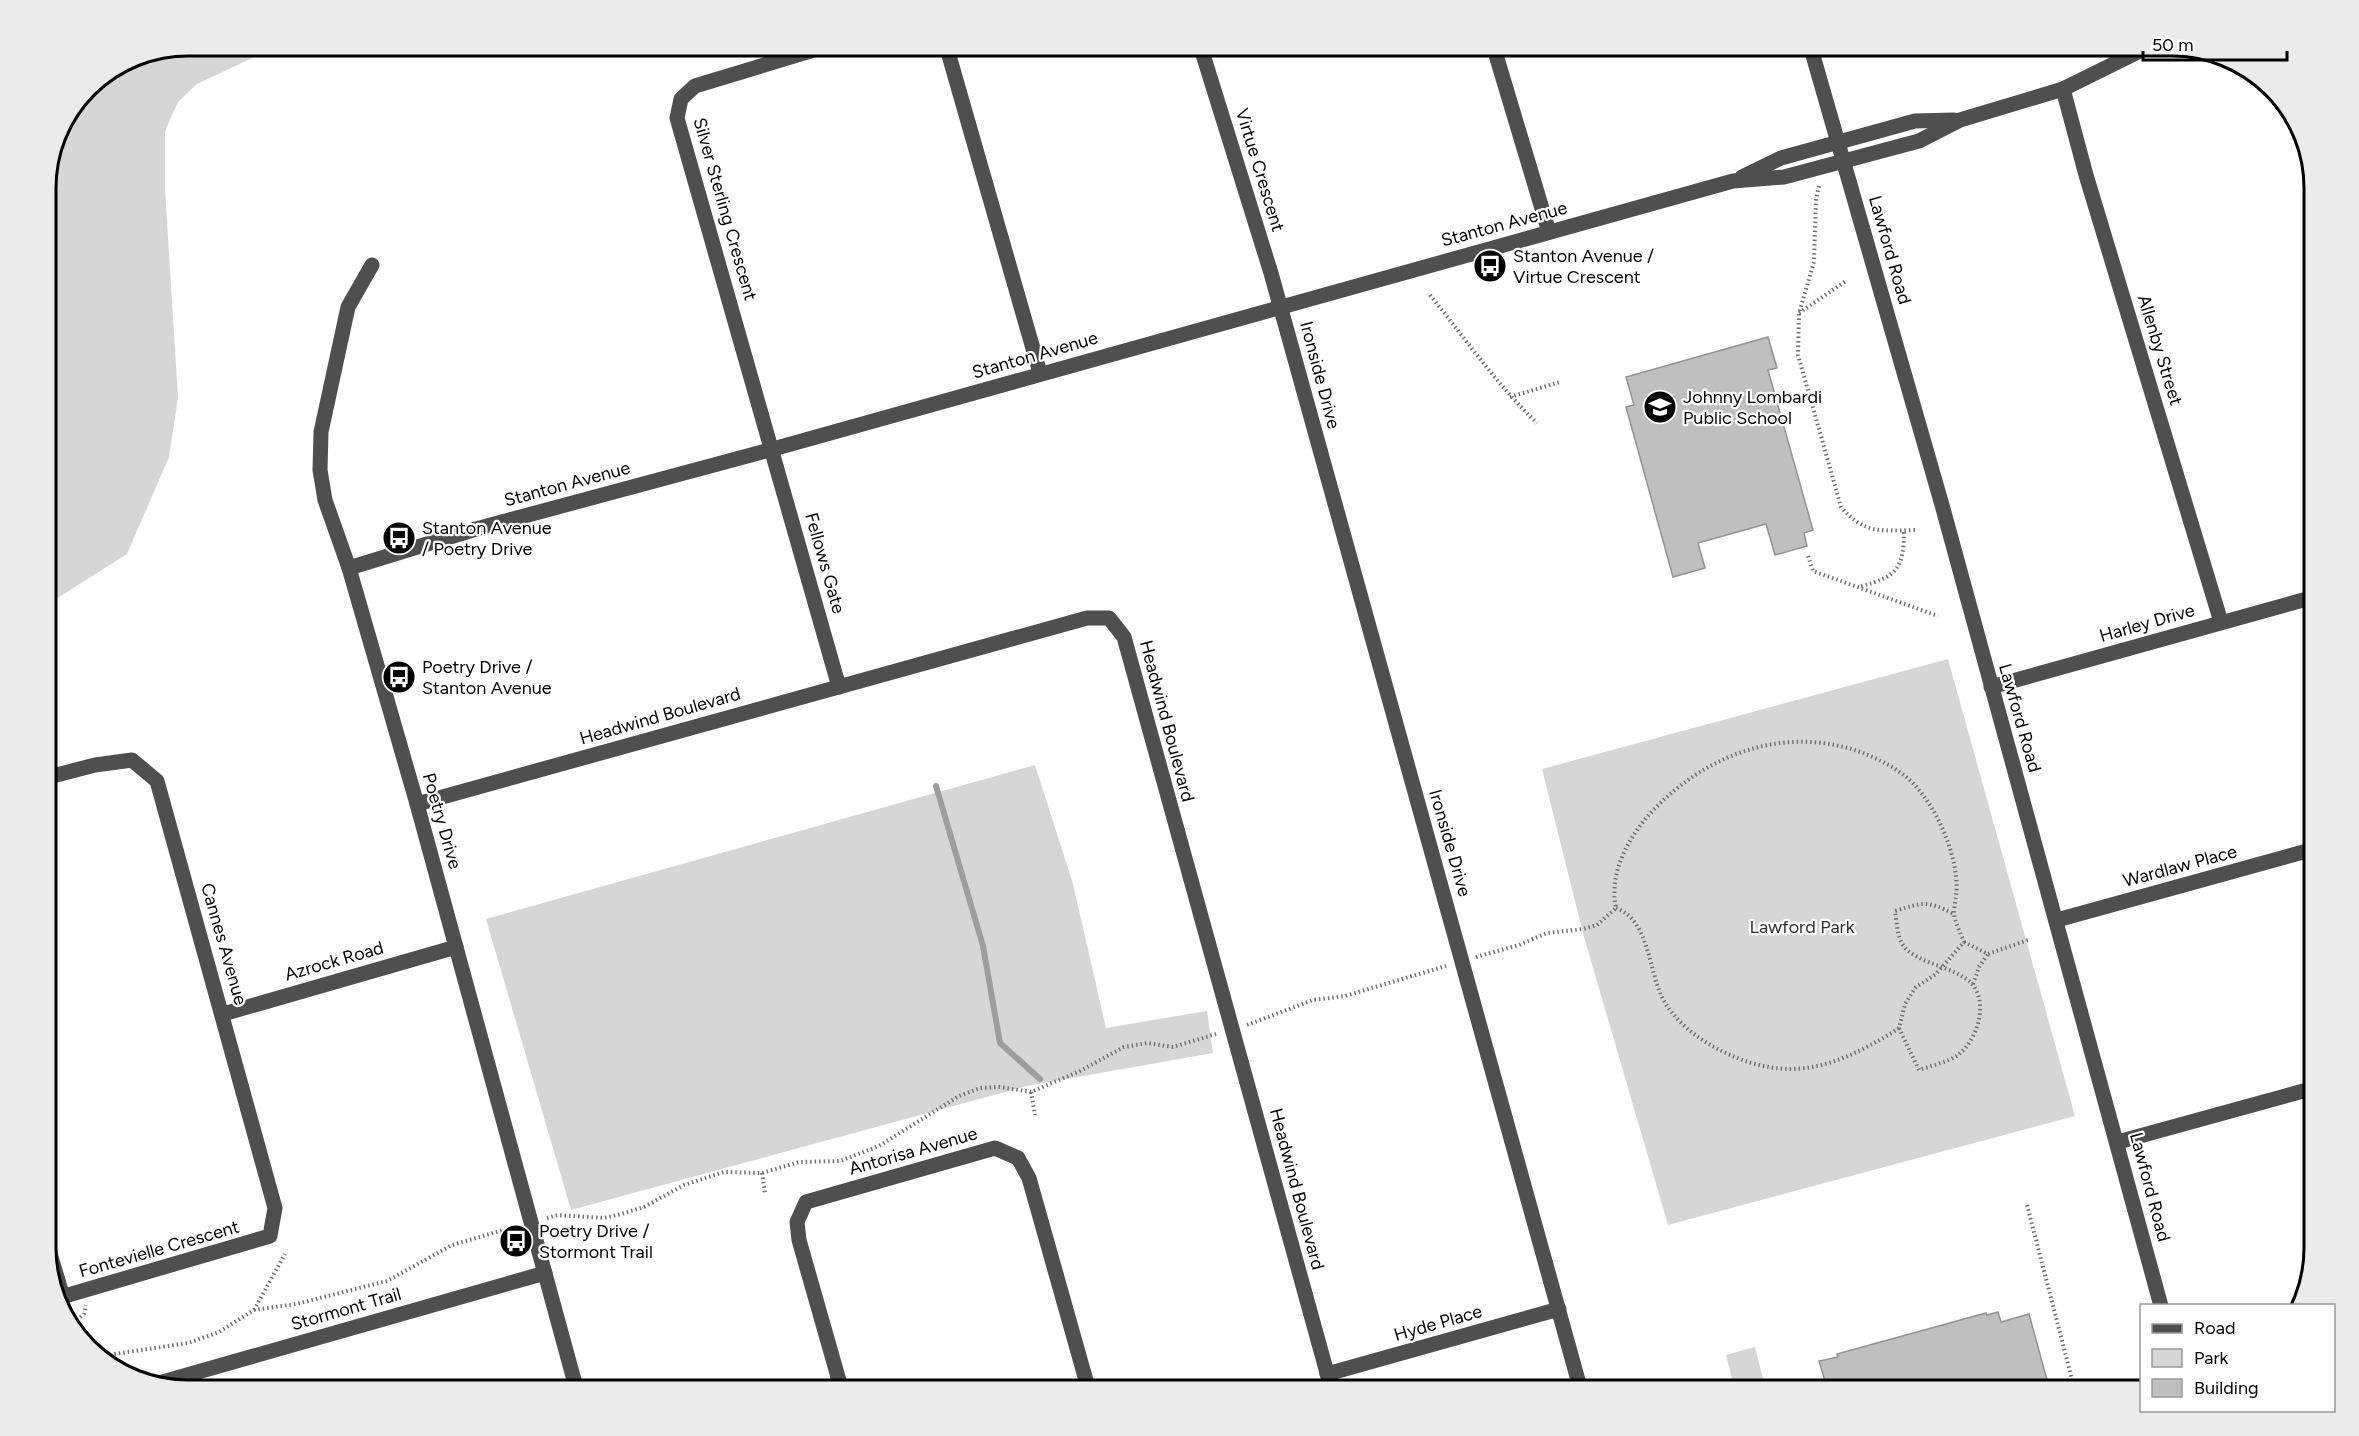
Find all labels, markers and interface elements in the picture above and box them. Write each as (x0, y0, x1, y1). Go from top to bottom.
scale bar (2143, 24, 2287, 62)
text: 50 m (2152, 34, 2194, 56)
street label: Virtue Crescent (1231, 106, 1289, 234)
street label: Silver Sterling Crescent (688, 115, 762, 303)
street label: Lawford Road (1864, 193, 1916, 307)
street label: Stanton Avenue (1439, 197, 1570, 251)
place label: Stanton Avenue / Virtue Crescent (1513, 245, 1654, 288)
bus stop icon: Stanton Avenue / Virtue Crescent (1472, 248, 1508, 284)
street label: Allenby Street (2133, 292, 2187, 408)
street label: Ironside Drive (1295, 319, 1345, 431)
street label: Stanton Avenue (970, 327, 1100, 383)
place label: Johnny Lombardi Public School (1683, 386, 1822, 429)
school or university icon: Johnny Lombardi Public School (1642, 389, 1678, 425)
street label: Stanton Avenue (502, 457, 633, 511)
street label: Fellows Gate (800, 510, 850, 616)
place label: Stanton Avenue / Poetry Drive (422, 517, 552, 560)
bus stop icon: Stanton Avenue / Poetry Drive (381, 520, 417, 556)
street label: Harley Drive (2097, 599, 2197, 647)
street label: Headwind Boulevard (1135, 638, 1199, 804)
place label: Poetry Drive / Stanton Avenue (422, 656, 552, 699)
bus stop icon: Poetry Drive / Stanton Avenue (381, 659, 417, 695)
street label: Lawford Road (1994, 661, 2046, 775)
street label: Headwind Boulevard (577, 682, 743, 750)
street label: Poetry Drive (418, 770, 466, 872)
street label: Ironside Drive (1424, 787, 1476, 899)
street label: Wardlaw Place (2121, 840, 2240, 892)
street label: Cannes Avenue (196, 881, 252, 1008)
park label: Lawford Park (1750, 916, 1855, 938)
street label: Azrock Road (282, 936, 386, 986)
street label: Headwind Boulevard (1265, 1106, 1329, 1272)
street label: Antorisa Avenue (846, 1122, 980, 1180)
street label: Lawford Road (2125, 1130, 2175, 1244)
street label: Fontevielle Crescent (76, 1216, 242, 1282)
place label: Poetry Drive / Stormont Trail (539, 1220, 653, 1263)
bus stop icon: Poetry Drive / Stormont Trail (498, 1223, 534, 1259)
street label: Stormont Trail (288, 1283, 404, 1335)
street label: Hyde Place (1391, 1300, 1485, 1346)
legend (2140, 1304, 2335, 1412)
text: Road (2194, 1317, 2235, 1339)
text: Park (2194, 1347, 2229, 1369)
text: Building (2194, 1377, 2259, 1399)

